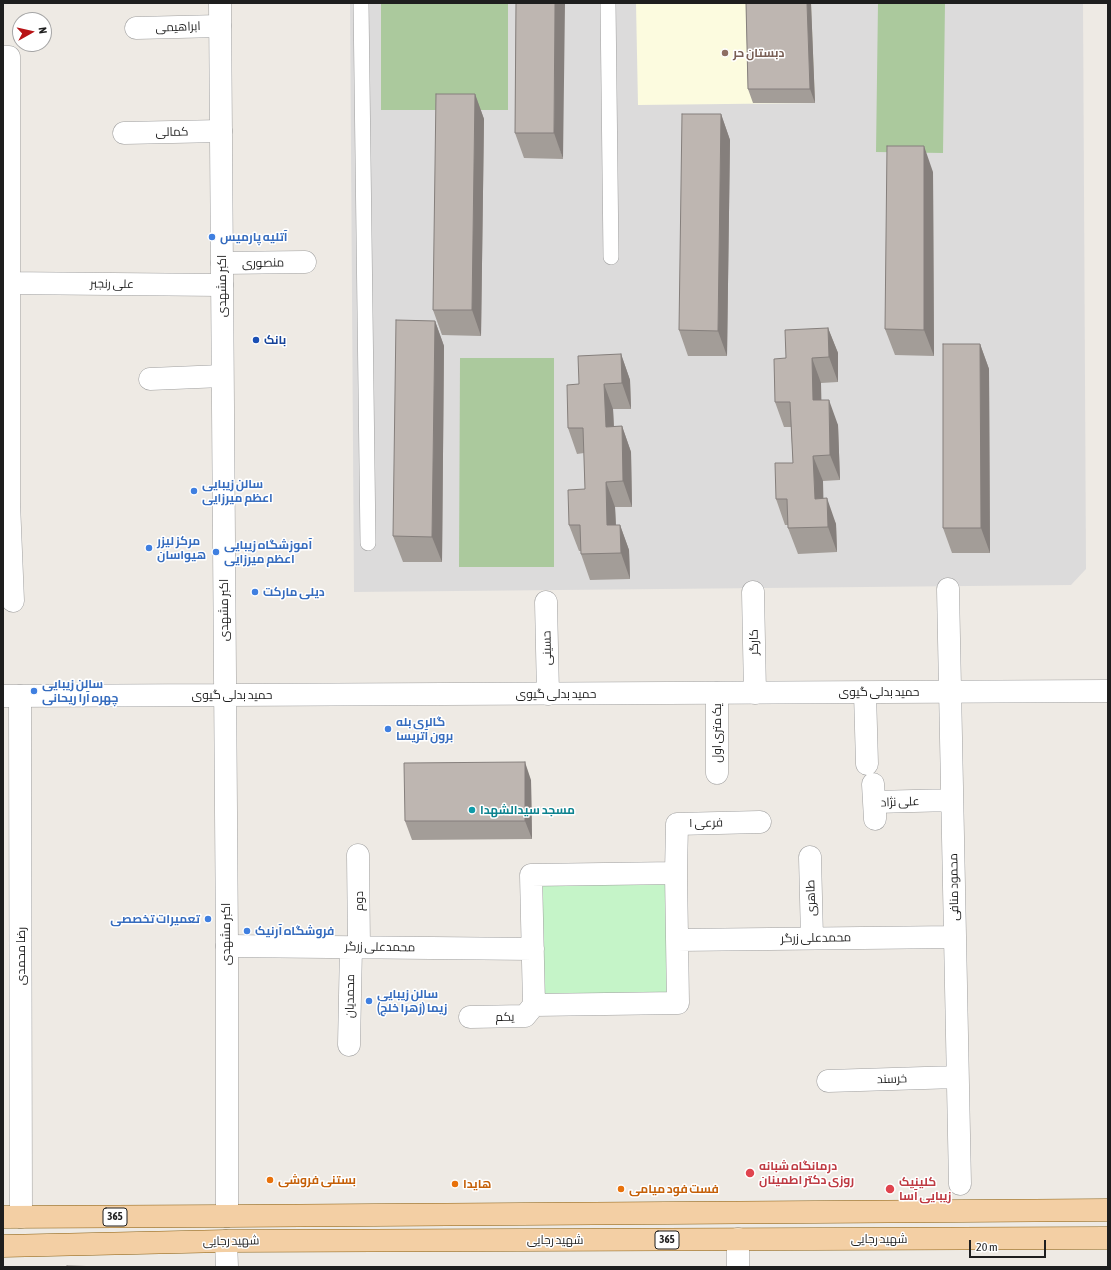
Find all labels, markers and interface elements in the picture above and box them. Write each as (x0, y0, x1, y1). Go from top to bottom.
north arrow (12, 12, 52, 52)
street label: ابراهیمی (155, 19, 201, 35)
text: N (36, 26, 49, 35)
place label: دبستان حر (733, 46, 784, 60)
marker: دبستان حر (720, 48, 730, 58)
street label: کمالی (155, 125, 189, 139)
place label: آتلیه پارمیس (220, 230, 288, 244)
marker: آتلیه پارمیس (207, 232, 217, 242)
street label: اکبر مشهدی (215, 255, 229, 317)
street label: منصوری (242, 255, 284, 271)
street label: علی رنجبر (90, 276, 134, 292)
place label: بانک (264, 333, 286, 347)
marker: بانک (251, 335, 261, 345)
place label: سالن زیبایی اعظم میرزایی (202, 477, 273, 505)
marker: سالن زیبایی اعظم میرزایی (189, 486, 199, 496)
place label: مرکز لیزر هیواسان (157, 534, 206, 562)
place label: آموزشگاه زیبایی اعظم میرزایی (224, 538, 312, 566)
marker: مرکز لیزر هیواسان (144, 543, 154, 553)
marker: آموزشگاه زیبایی اعظم میرزایی (211, 547, 221, 557)
street label: اکبر مشهدی (217, 579, 231, 641)
place label: دیلی مارکت (263, 585, 325, 599)
marker: دیلی مارکت (250, 587, 260, 597)
street label: کارگر (747, 629, 761, 655)
street label: حسینی (539, 631, 555, 665)
place label: سالن زیبایی چهره آرا ریحانی (42, 677, 118, 705)
street label: حمید بدلی گیوی (839, 685, 919, 699)
marker: سالن زیبایی چهره آرا ریحانی (29, 686, 39, 696)
street label: حمید بدلی گیوی (516, 687, 596, 701)
street label: حمید بدلی گیوی (192, 688, 272, 702)
street label: یک متری اول (710, 703, 724, 763)
place label: گالری بله برون آتریسا (396, 715, 453, 743)
marker: گالری بله برون آتریسا (383, 724, 393, 734)
street label: علی نژاد (880, 794, 920, 810)
place label: مسجد سیدالشهدا (480, 803, 575, 817)
marker: مسجد سیدالشهدا (467, 805, 477, 815)
street label: فرعی ۱ (689, 816, 723, 830)
street label: محمود منافی (946, 853, 962, 921)
street label: طاهری (803, 880, 819, 916)
street label: دوم (352, 891, 366, 911)
street label: اکبر مشهدی (219, 903, 233, 965)
place label: تعمیرات تخصصی (110, 912, 200, 926)
marker: تعمیرات تخصصی (203, 914, 213, 924)
place label: فروشگاه آرنیک (255, 924, 334, 938)
marker: فروشگاه آرنیک (242, 926, 252, 936)
street label: رضا محمدی (14, 927, 28, 985)
street label: محمدعلی زرگر (781, 930, 851, 946)
street label: محمدعلی زرگر (345, 939, 415, 955)
street label: محمدیان (342, 974, 358, 1018)
place label: سالن زیبایی زیما (زهرا خلج) (377, 987, 447, 1015)
marker: سالن زیبایی زیما (زهرا خلج) (364, 996, 374, 1006)
street label: یکم (495, 1010, 515, 1024)
street label: خرسند (877, 1071, 907, 1087)
place label: درمانگاه شبانه روزی دکتر اطمینان (759, 1159, 854, 1187)
marker: درمانگاه شبانه روزی دکتر اطمینان (744, 1167, 756, 1179)
place label: بستنی فروشی (278, 1173, 356, 1187)
marker: بستنی فروشی (265, 1175, 275, 1185)
place label: کلینیک زیبایی آسا (899, 1175, 951, 1203)
place label: هایدا (463, 1177, 491, 1191)
marker: هایدا (450, 1179, 460, 1189)
place label: فست فود میامی (629, 1182, 719, 1196)
marker: کلینیک زیبایی آسا (884, 1183, 896, 1195)
marker: فست فود میامی (616, 1184, 626, 1194)
road number: 365 (103, 1208, 127, 1226)
road number: 365 (655, 1231, 679, 1249)
street label: شهید رجایی (851, 1232, 907, 1246)
scale bar (971, 1232, 1048, 1258)
street label: شهید رجایی (203, 1233, 259, 1249)
street label: شهید رجایی (527, 1233, 583, 1247)
text: 20 m (976, 1240, 998, 1254)

